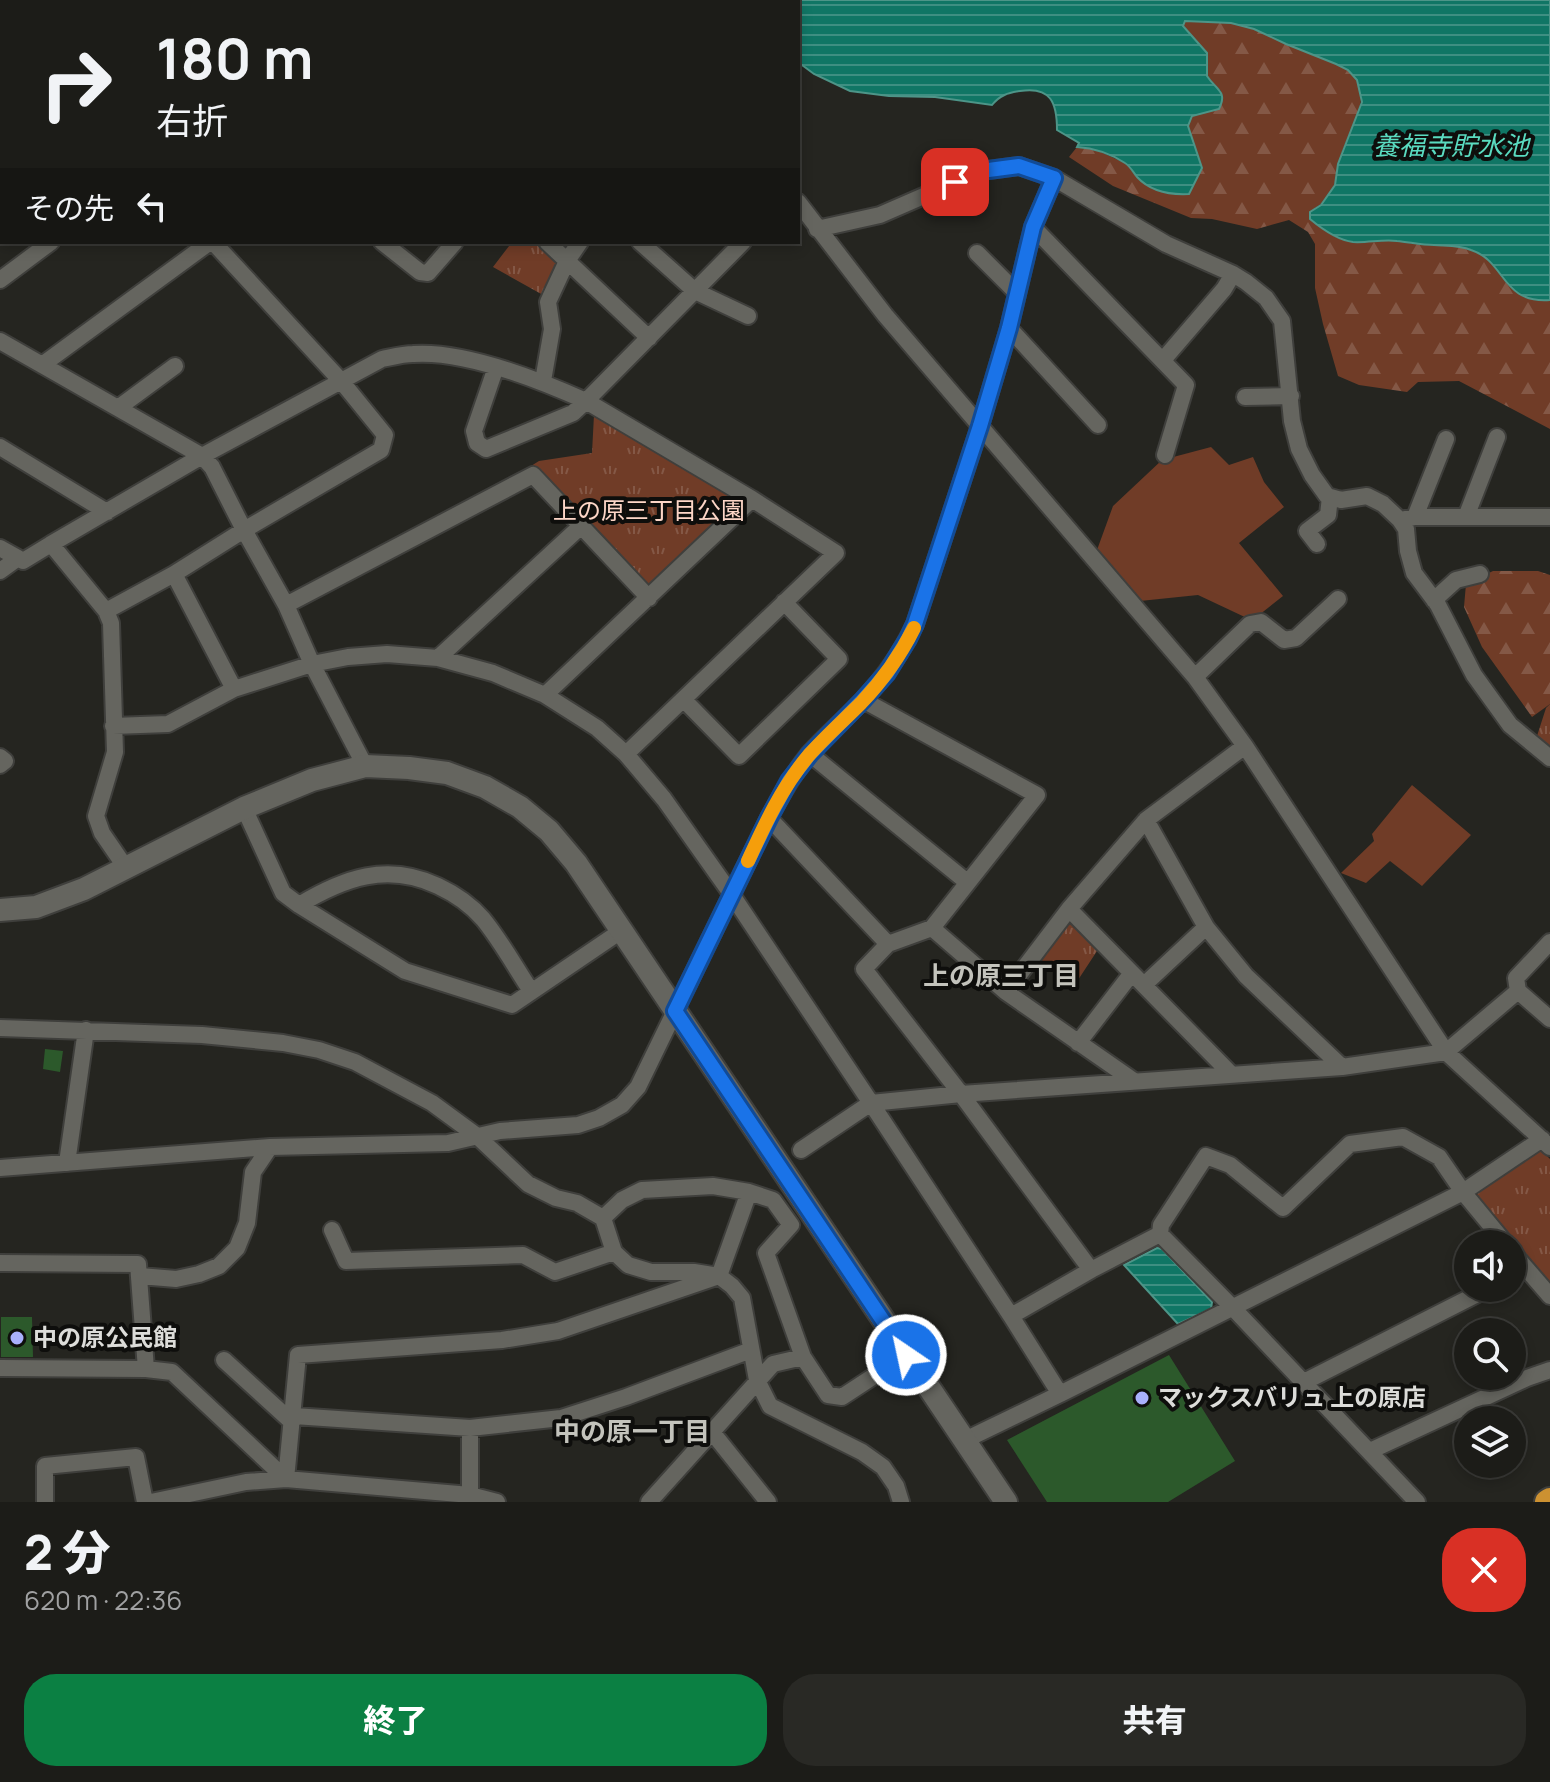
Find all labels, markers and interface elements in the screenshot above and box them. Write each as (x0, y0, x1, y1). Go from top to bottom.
text: 180 m (156, 19, 313, 96)
icon: right (24, 32, 128, 136)
text: 右折 (156, 96, 228, 145)
water label: 養福寺貯水池 (1373, 127, 1532, 163)
pin (921, 148, 989, 216)
icon: arrive (933, 160, 977, 204)
icon: left (130, 184, 174, 228)
text: その先 (24, 187, 114, 228)
park label: 上の原三丁目公園 (553, 493, 745, 526)
district label: 上の原三丁目 (923, 957, 1079, 993)
map controls (1454, 1230, 1526, 1478)
button: sound (1454, 1230, 1526, 1302)
position arrow (864, 1313, 948, 1397)
button: search (1454, 1318, 1526, 1390)
place label: 中の原公民館 (33, 1320, 177, 1353)
marker: 中の原公民館 (8, 1329, 26, 1347)
place label: マックスバリュ 上の原店 (1158, 1380, 1426, 1413)
marker: マックスバリュ 上の原店 (1133, 1389, 1151, 1407)
button: layers (1454, 1406, 1526, 1478)
district label: 中の原一丁目 (554, 1413, 710, 1449)
text: 2 分 (24, 1519, 111, 1584)
button: close (1442, 1528, 1526, 1612)
text: 620 m · 22:36 (24, 1582, 182, 1618)
button: 終了 (24, 1674, 767, 1766)
button: 共有 (783, 1674, 1526, 1766)

